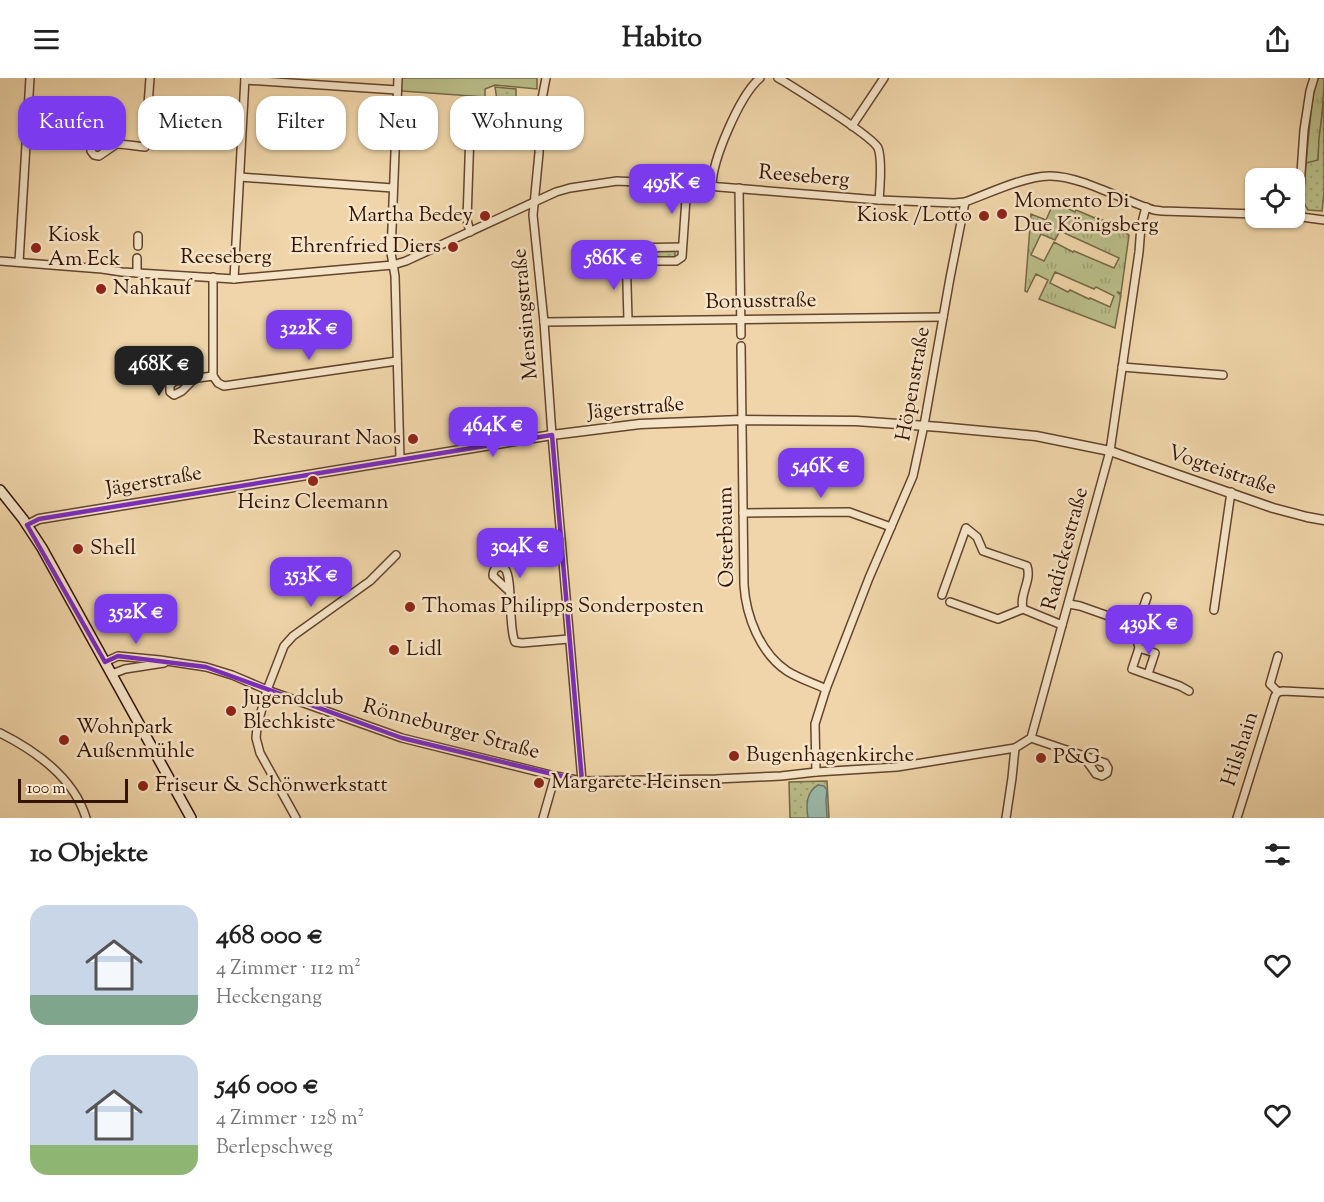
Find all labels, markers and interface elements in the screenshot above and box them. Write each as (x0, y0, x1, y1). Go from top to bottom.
text: Habito (622, 20, 702, 59)
icon: menu (30, 23, 63, 56)
icon: share (1261, 23, 1294, 56)
chip: Kaufen (18, 96, 126, 150)
chip: Mieten (138, 96, 244, 150)
chip: Filter (256, 96, 346, 150)
chip: Neu (358, 96, 438, 150)
chip: Wohnung (450, 96, 584, 150)
street label: Reeseberg (757, 158, 851, 196)
pin: 495K € (623, 164, 721, 215)
map controls (1245, 168, 1305, 228)
button: locate (1245, 168, 1305, 228)
text: 495K € (643, 169, 701, 198)
place label: Momento Di Due Königsberg (1014, 187, 1159, 241)
place label: Martha Bedey (348, 201, 474, 231)
place label: Kiosk /Lotto (857, 201, 972, 231)
marker: Momento Di Due Königsberg (995, 207, 1009, 221)
marker: Martha Bedey (478, 209, 492, 223)
marker: Kiosk /Lotto (977, 209, 991, 223)
place label: Kiosk Am Eck (48, 221, 121, 275)
place label: Ehrenfried Diers (291, 232, 441, 262)
marker: Ehrenfried Diers (446, 240, 460, 254)
pin: 586K € (565, 240, 663, 291)
marker: Kiosk Am Eck (29, 241, 43, 255)
street label: Reeseberg (180, 243, 272, 273)
text: 586K € (585, 245, 643, 274)
street label: Mensingstraße (505, 247, 547, 381)
place label: Nahkauf (113, 274, 194, 304)
marker: Nahkauf (94, 282, 108, 296)
street label: Bonusstraße (705, 286, 817, 318)
pin: 322K € (260, 310, 358, 361)
text: 322K € (280, 315, 338, 344)
street label: Höpenstraße (889, 324, 939, 444)
pin: 468K € (110, 346, 208, 397)
text: 468K € (129, 351, 189, 380)
street label: Jägerstraße (585, 390, 686, 428)
pin: 464K € (444, 407, 542, 458)
text: 464K € (463, 412, 523, 441)
place label: Restaurant Naos (253, 424, 401, 454)
marker: Restaurant Naos (406, 432, 420, 446)
street label: Vogteistraße (1164, 438, 1280, 504)
pin: 546K € (772, 448, 870, 499)
text: 546K € (792, 453, 850, 482)
street label: Jägerstraße (103, 459, 204, 505)
marker: Heinz Cleemann (306, 474, 320, 488)
street label: Radickestraße (1035, 484, 1097, 614)
street label: Osterbaum (711, 486, 743, 588)
place label: Heinz Cleemann (237, 488, 389, 518)
pin: 304K € (471, 528, 569, 579)
text: 304K € (491, 533, 549, 562)
place label: Shell (90, 534, 136, 564)
marker: Shell (71, 542, 85, 556)
pin: 353K € (262, 557, 360, 608)
text: 353K € (284, 562, 338, 591)
place label: Thomas Philipps Sonderposten (422, 592, 704, 622)
pin: 352K € (87, 594, 185, 645)
text: 352K € (108, 599, 164, 628)
marker: Thomas Philipps Sonderposten (403, 600, 417, 614)
pin: 439K € (1100, 605, 1198, 656)
text: 439K € (1120, 610, 1178, 639)
place label: Lidl (406, 635, 442, 665)
marker: Lidl (387, 643, 401, 657)
place label: Jugendclub Blechkiste (242, 684, 343, 738)
street label: Rönneburger Straße (359, 692, 543, 768)
marker: Jugendclub Blechkiste (224, 704, 238, 718)
street label: Hilshain (1215, 708, 1267, 790)
place label: Wohnpark Außenmühle (76, 713, 195, 767)
marker: Wohnpark Außenmühle (57, 733, 71, 747)
place label: Bugenhagenkirche (746, 741, 914, 771)
place label: P&G (1053, 743, 1100, 773)
marker: Bugenhagenkirche (727, 749, 741, 763)
marker: P&G (1034, 751, 1048, 765)
place label: Margarete Heinsen (551, 768, 721, 798)
place label: Friseur & Schönwerkstatt (155, 771, 388, 801)
scale bar (18, 776, 128, 804)
marker: Margarete Heinsen (532, 776, 546, 790)
text: 100 m (27, 778, 66, 801)
marker: Friseur & Schönwerkstatt (136, 779, 150, 793)
text: 10 Objekte (30, 836, 148, 873)
icon: filters (1261, 838, 1294, 871)
text: 468 000 € (216, 918, 323, 955)
icon: home (78, 929, 150, 1001)
icon: heart (1261, 949, 1294, 982)
text: 4 Zimmer · 112 m² (216, 955, 361, 984)
text: Heckengang (216, 984, 322, 1013)
text: 546 000 € (216, 1068, 319, 1105)
icon: home (78, 1079, 150, 1151)
icon: heart (1261, 1099, 1294, 1132)
text: 4 Zimmer · 128 m² (216, 1105, 364, 1134)
text: Berlepschweg (216, 1134, 333, 1163)

